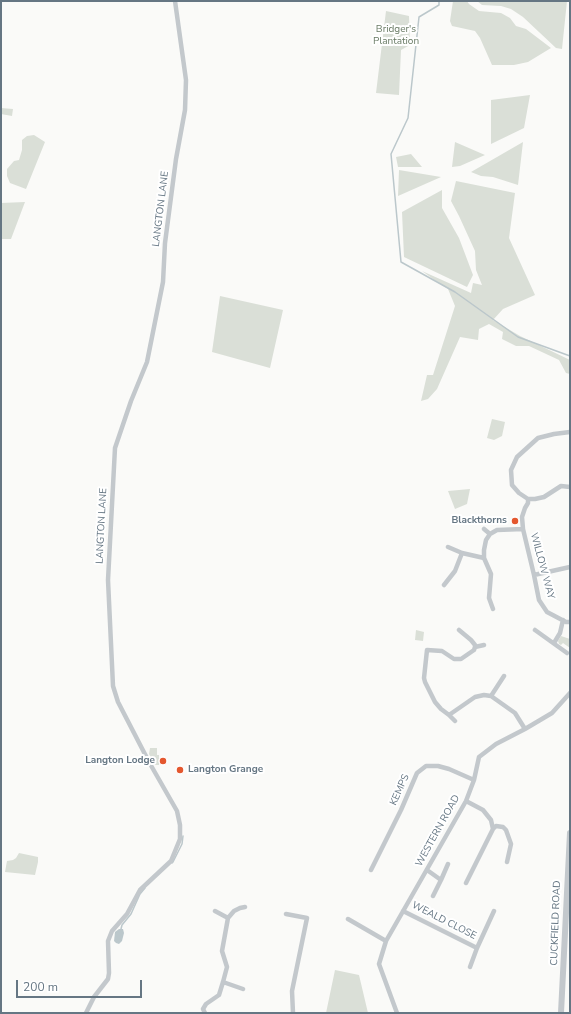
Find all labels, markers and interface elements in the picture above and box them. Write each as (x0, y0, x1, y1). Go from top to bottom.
park label: Bridger's Plantation (373, 24, 419, 48)
street label: LANGTON LANE (150, 171, 172, 247)
street label: LANGTON LANE (94, 488, 110, 564)
place label: Blackthorns (451, 515, 507, 527)
marker: Blackthorns (510, 516, 520, 526)
street label: WILLOW WAY (527, 532, 557, 600)
place label: Langton Lodge (85, 755, 155, 767)
marker: Langton Lodge (158, 756, 168, 766)
place label: Langton Grange (188, 764, 263, 776)
marker: Langton Grange (175, 765, 185, 775)
street label: KEMPS (388, 772, 412, 808)
street label: WESTERN ROAD (413, 793, 463, 869)
street label: CUCKFIELD ROAD (549, 880, 563, 966)
street label: WEALD CLOSE (410, 900, 478, 942)
scale bar (18, 972, 144, 998)
text: 200 m (23, 979, 58, 995)

